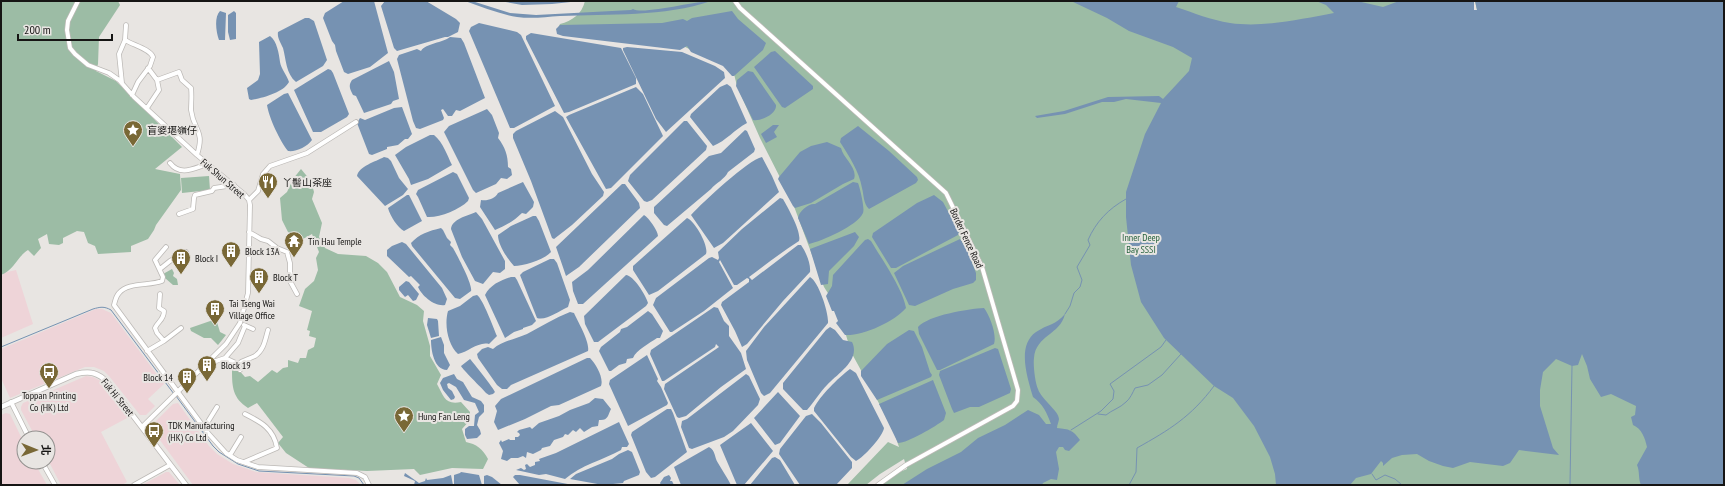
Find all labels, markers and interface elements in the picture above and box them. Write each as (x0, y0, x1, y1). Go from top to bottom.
scale bar (18, 16, 112, 42)
text: 200 m (24, 22, 51, 37)
place icon: 盲婆堪嶺仔 (122, 119, 144, 147)
place label: 盲婆堪嶺仔 (147, 124, 197, 137)
street label: Fuk Shun Street (198, 156, 248, 201)
restaurant icon: 丫髻山茶座 (257, 171, 279, 199)
place label: 丫髻山茶座 (282, 176, 332, 189)
street label: Border Fence Road (947, 206, 986, 270)
temple icon: Tin Hau Temple (283, 230, 305, 258)
park label: Inner Deep Bay SSSI (1122, 231, 1160, 256)
place label: Tin Hau Temple (308, 235, 362, 248)
building icon: Block 13A (220, 240, 242, 268)
place label: Block 13A (245, 245, 280, 258)
building icon: Block I (170, 247, 192, 275)
place label: Block I (195, 252, 218, 265)
building icon: Block T (248, 266, 270, 294)
place label: Block T (273, 271, 298, 284)
place label: Tai Tseng Wai Village Office (228, 297, 275, 322)
building icon: Tai Tseng Wai Village Office (204, 298, 226, 326)
building icon: Block 19 (196, 354, 218, 382)
place label: Block 19 (221, 359, 251, 372)
bus stop icon: Toppan Printing Co (HK) Ltd (38, 361, 60, 389)
building icon: Block 14 (176, 366, 198, 394)
place label: Block 14 (143, 371, 173, 384)
street label: Fuk Hi Street (99, 376, 137, 419)
place label: Toppan Printing Co (HK) Ltd (22, 389, 76, 414)
place icon: Hung Fan Leng (393, 405, 415, 433)
place label: Hung Fan Leng (418, 410, 470, 423)
place label: TDK Manufacturing (HK) Co Ltd (168, 419, 234, 444)
bus stop icon: TDK Manufacturing (HK) Co Ltd (143, 420, 165, 448)
north arrow (16, 430, 56, 470)
text: 北 (39, 445, 53, 456)

